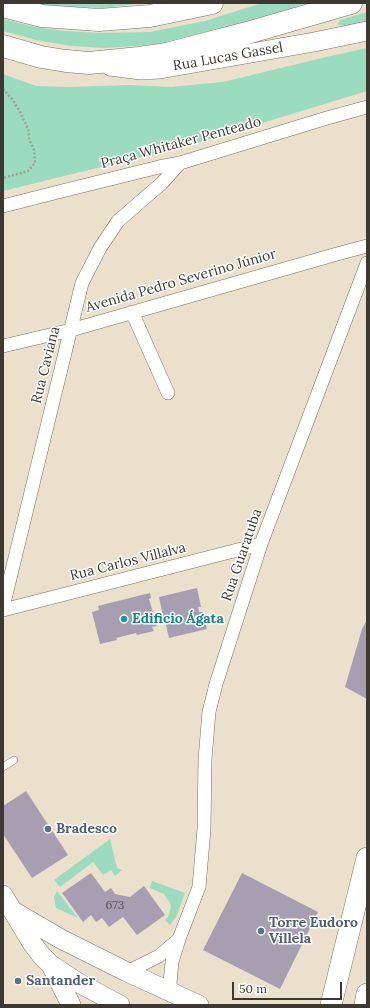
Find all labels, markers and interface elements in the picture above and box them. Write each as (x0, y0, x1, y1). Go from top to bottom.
street label: Rua Lucas Gassel (172, 39, 284, 75)
street label: Praça Whitaker Penteado (99, 114, 263, 172)
street label: Avenida Pedro Severino Júnior (84, 246, 278, 316)
street label: Rua Caviana (28, 325, 64, 405)
street label: Rua Guaratuba (218, 507, 266, 603)
street label: Rua Carlos Villalva (68, 539, 188, 585)
place label: Edificio Ágata (132, 611, 224, 627)
marker: Edificio Ágata (119, 614, 129, 624)
place label: Bradesco (56, 821, 117, 837)
marker: Bradesco (43, 824, 53, 834)
house number: 673 (105, 899, 125, 913)
place label: Torre Eudoro Villela (269, 915, 358, 948)
marker: Torre Eudoro Villela (256, 926, 266, 936)
place label: Santander (26, 973, 95, 989)
scale bar (234, 974, 344, 1000)
marker: Santander (13, 976, 23, 986)
text: 50 m (239, 981, 267, 996)

